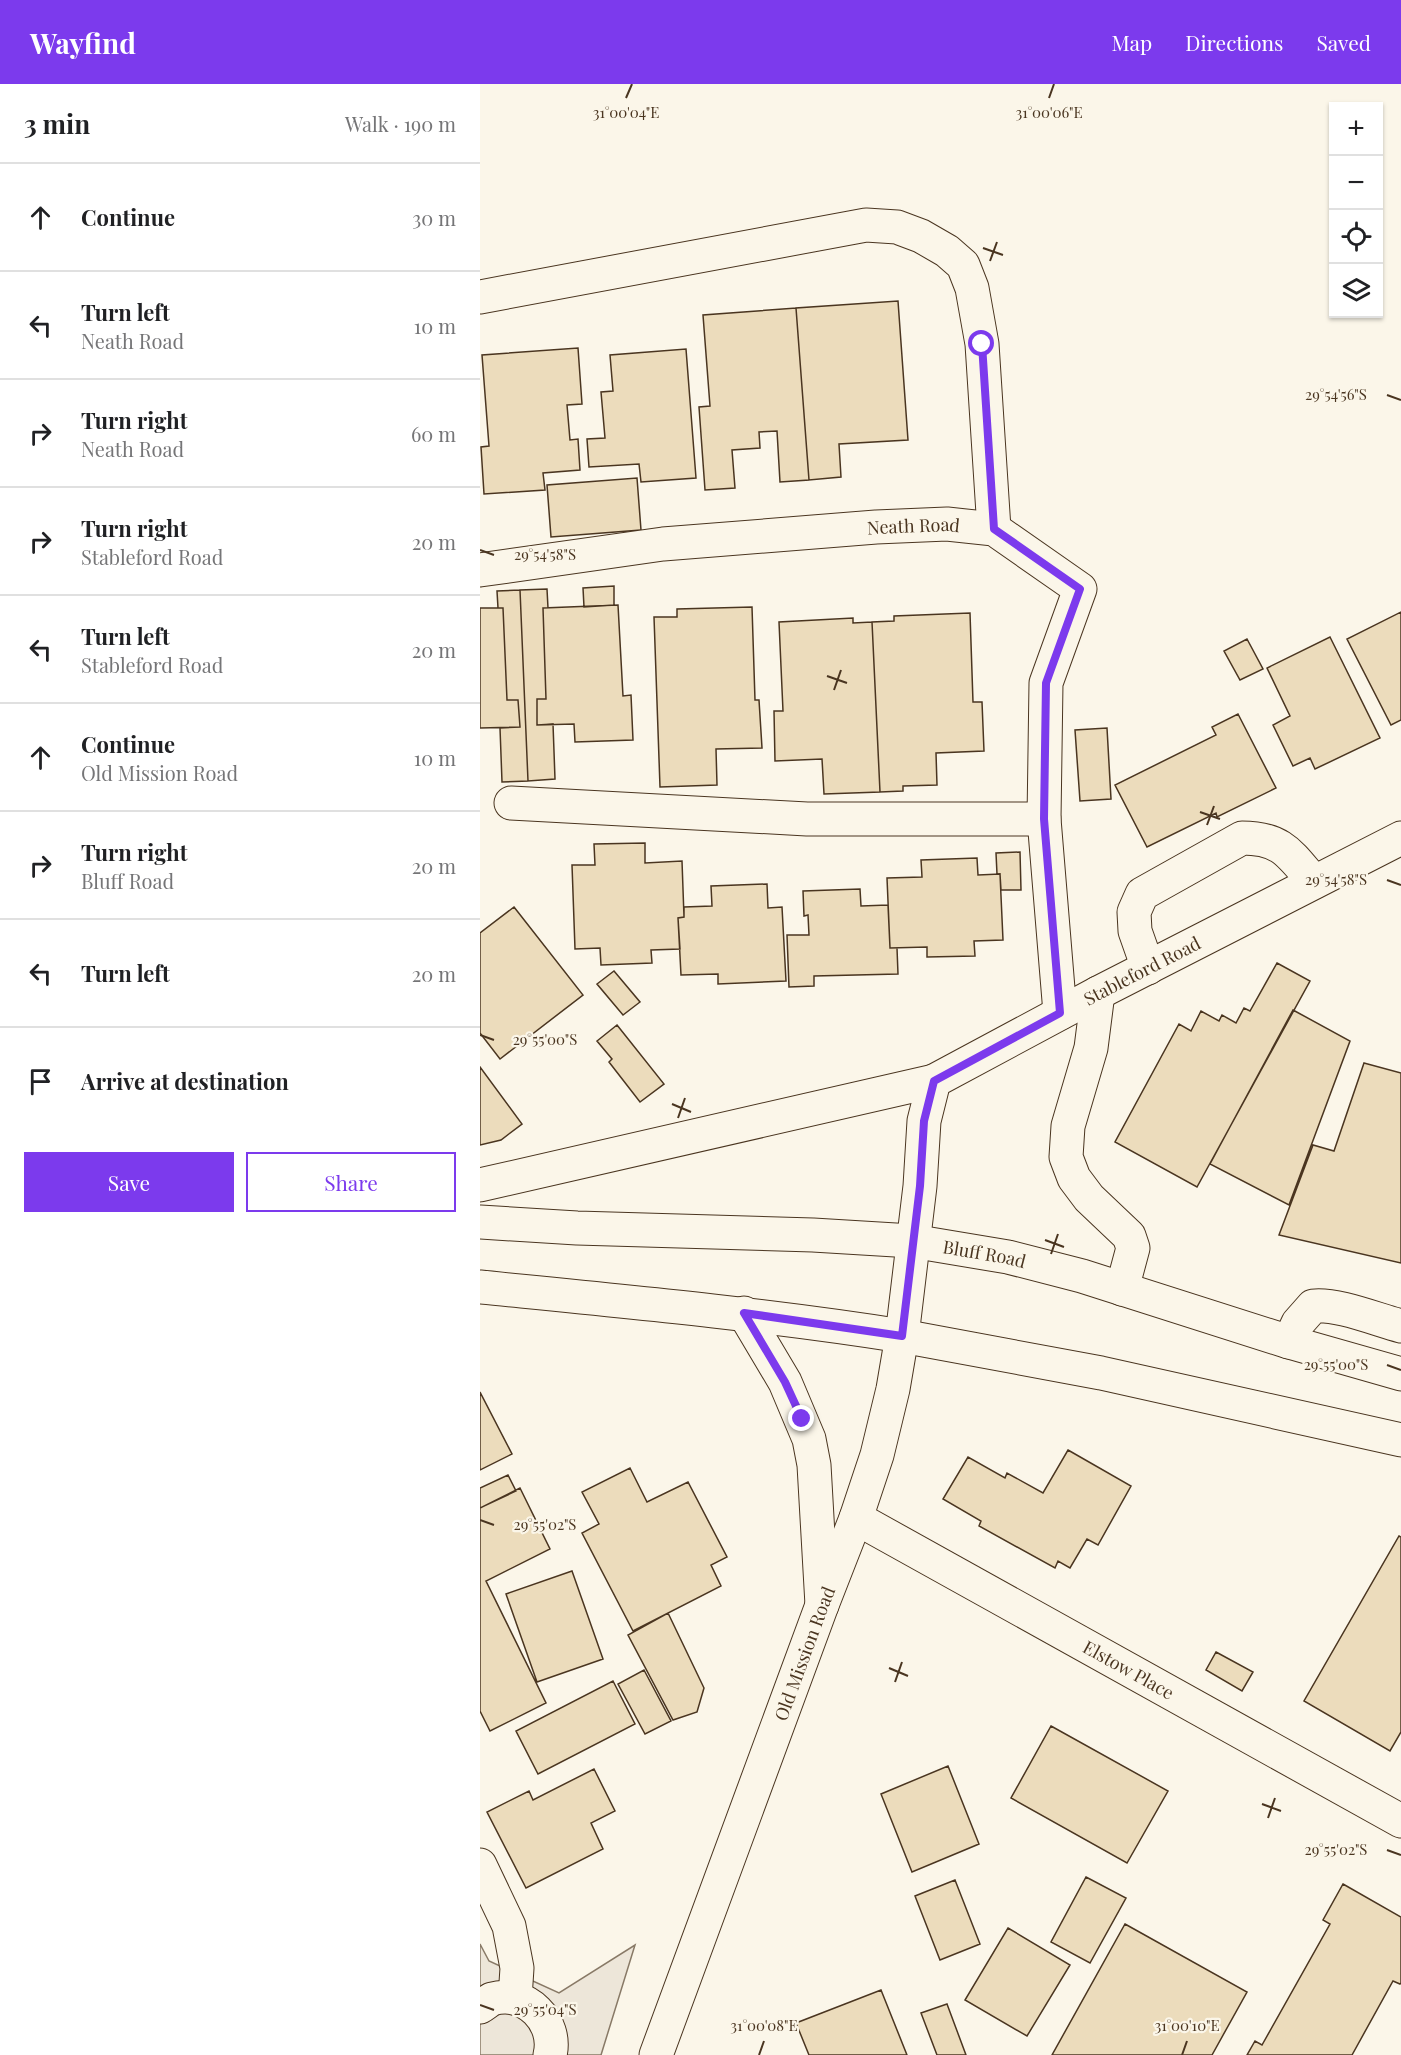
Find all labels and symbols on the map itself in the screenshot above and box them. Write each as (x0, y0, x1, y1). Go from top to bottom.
text: 31°00'04"E (593, 102, 659, 122)
text: 31°00'06"E (1015, 102, 1083, 122)
route start (968, 330, 994, 356)
text: 29°54'56"S (1305, 384, 1367, 404)
street label: Neath Road (866, 512, 962, 540)
text: 29°54'58"S (514, 544, 576, 564)
text: 29°54'58"S (1305, 869, 1367, 889)
street label: Stableford Road (1079, 930, 1205, 1011)
text: 29°55'00"S (513, 1029, 577, 1049)
street label: Bluff Road (941, 1234, 1029, 1273)
text: 29°55'00"S (1304, 1354, 1368, 1374)
route end (788, 1405, 814, 1431)
text: 29°55'02"S (514, 1514, 576, 1534)
street label: Old Mission Road (768, 1582, 840, 1724)
street label: Elstow Place (1079, 1635, 1178, 1705)
text: 29°55'02"S (1305, 1839, 1367, 1859)
text: 29°55'04"S (514, 1999, 577, 2019)
text: 31°00'08"E (730, 2015, 798, 2035)
text: 31°00'10"E (1154, 2015, 1220, 2035)

